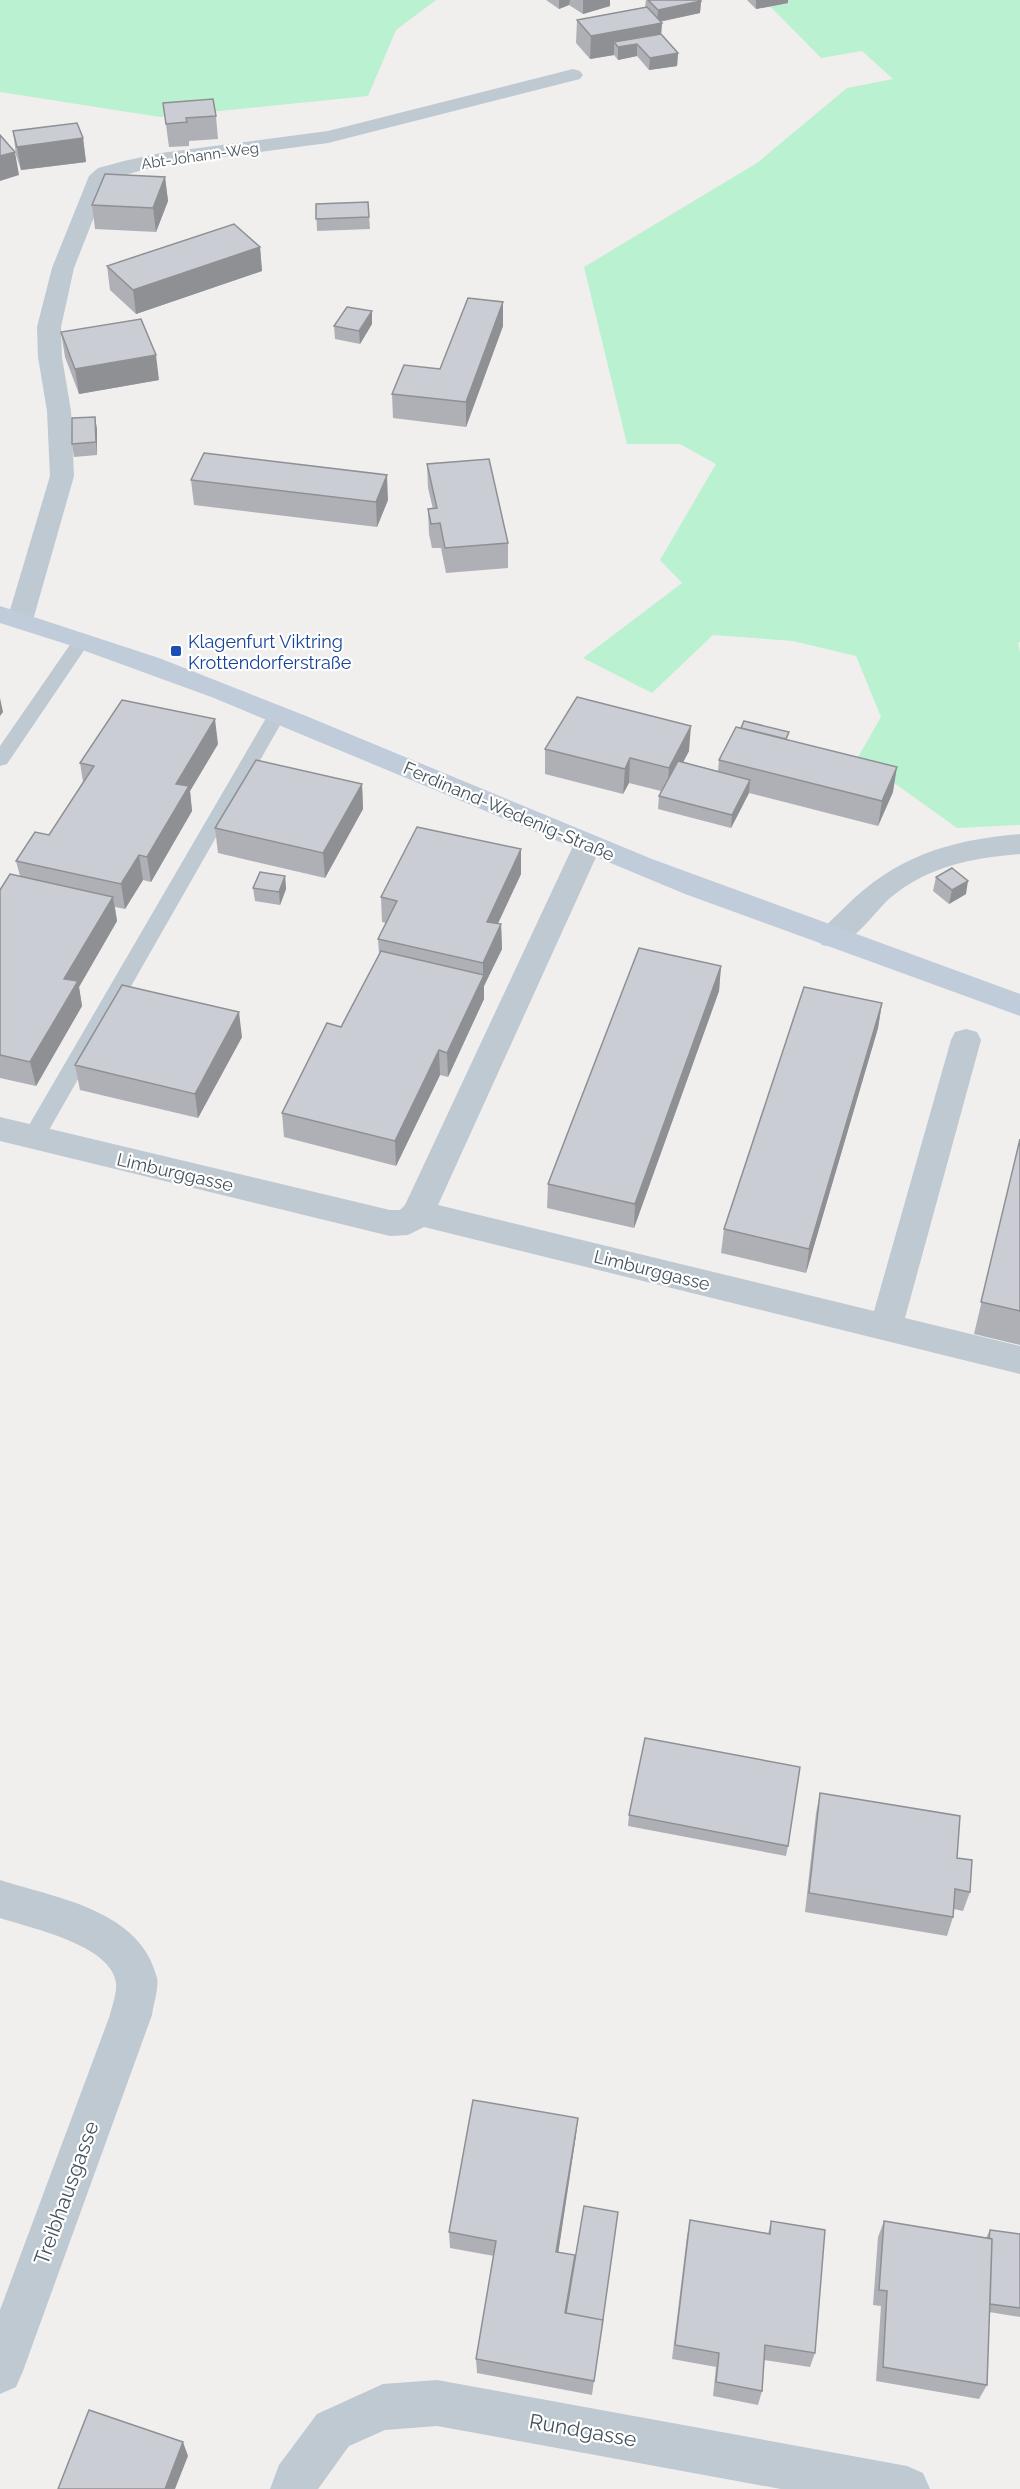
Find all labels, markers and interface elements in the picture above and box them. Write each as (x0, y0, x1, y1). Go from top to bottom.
street label: Abt-Johann-Weg (140, 139, 260, 173)
place label: Klagenfurt Viktring Krottendorferstraße (188, 631, 352, 673)
marker: Klagenfurt Viktring Krottendorferstraße (169, 644, 183, 658)
street label: Ferdinand-Wedenig-Straße (400, 757, 618, 865)
street label: Limburggasse (115, 1148, 236, 1196)
street label: Limburggasse (592, 1245, 713, 1295)
street label: Treibhausgasse (28, 2118, 104, 2268)
street label: Rundgasse (527, 2408, 639, 2452)

